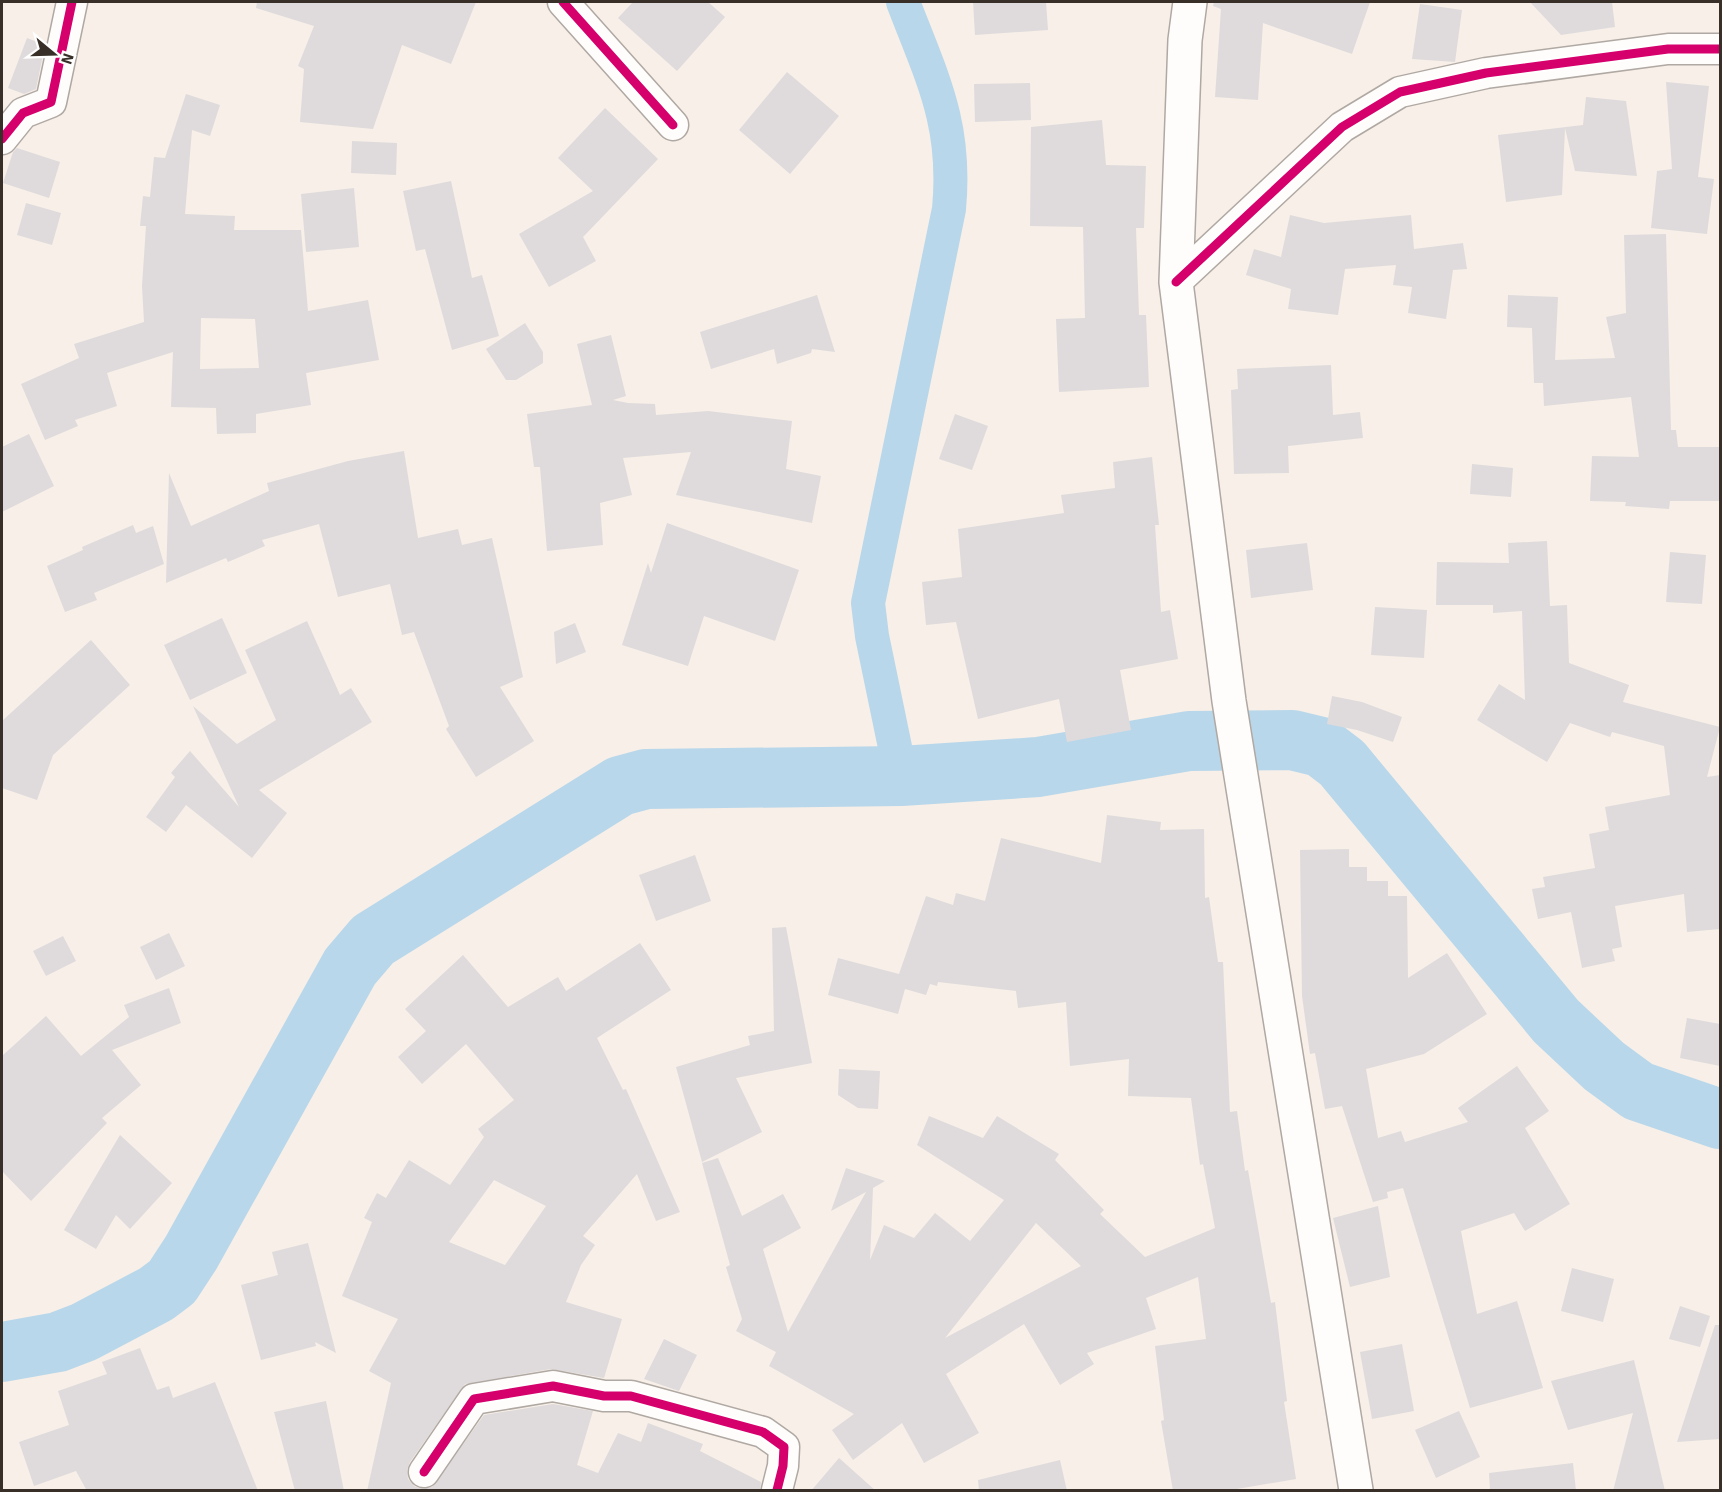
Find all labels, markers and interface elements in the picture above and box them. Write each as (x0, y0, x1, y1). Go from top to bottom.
north arrow (24, 24, 84, 84)
text: N (55, 50, 79, 67)

